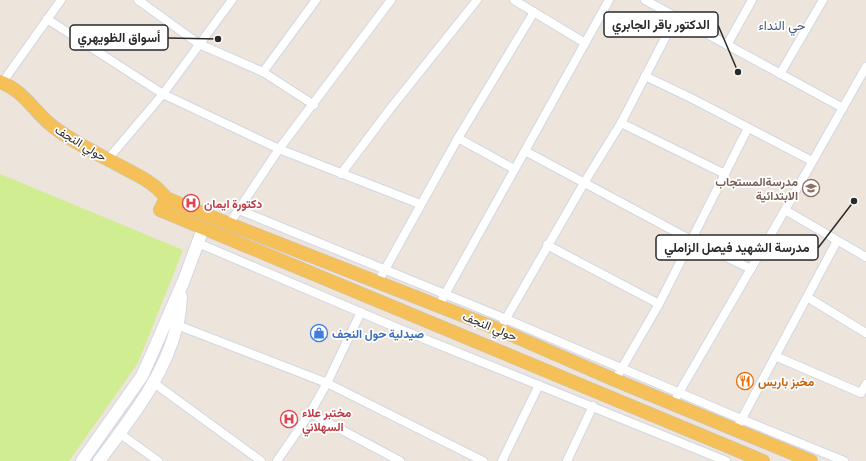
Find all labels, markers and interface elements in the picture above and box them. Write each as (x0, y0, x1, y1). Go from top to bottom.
callout: الدكتور باقر الجابري (604, 12, 718, 37)
text: الدكتور باقر الجابري (612, 15, 710, 35)
district label: حي النداء (759, 16, 806, 36)
callout: أسواق الظويهري (70, 25, 168, 50)
text: أسواق الظويهري (78, 28, 160, 48)
street label: حولي النجف (51, 121, 110, 167)
place label: مدرسةالمستجاب الابتدائية (715, 173, 798, 204)
school or university icon: مدرسةالمستجاب الابتدائية (801, 178, 821, 198)
hospital icon: دكتورة ايمان (181, 193, 201, 213)
place label: دكتورة ايمان (204, 195, 262, 212)
callout: مدرسة الشهيد فيصل الزاملي (656, 235, 818, 260)
text: مدرسة الشهيد فيصل الزاملي (664, 238, 810, 258)
street label: حولي النجف (459, 307, 520, 346)
shop icon: صيدلية حول النجف (309, 323, 329, 343)
place label: صيدلية حول النجف (332, 325, 424, 342)
restaurant icon: مخبز باريس (735, 371, 755, 391)
place label: مخبز باريس (758, 373, 815, 390)
place label: مختبر علاء السهلاني (302, 404, 352, 437)
hospital icon: مختبر علاء السهلاني (279, 409, 299, 429)

